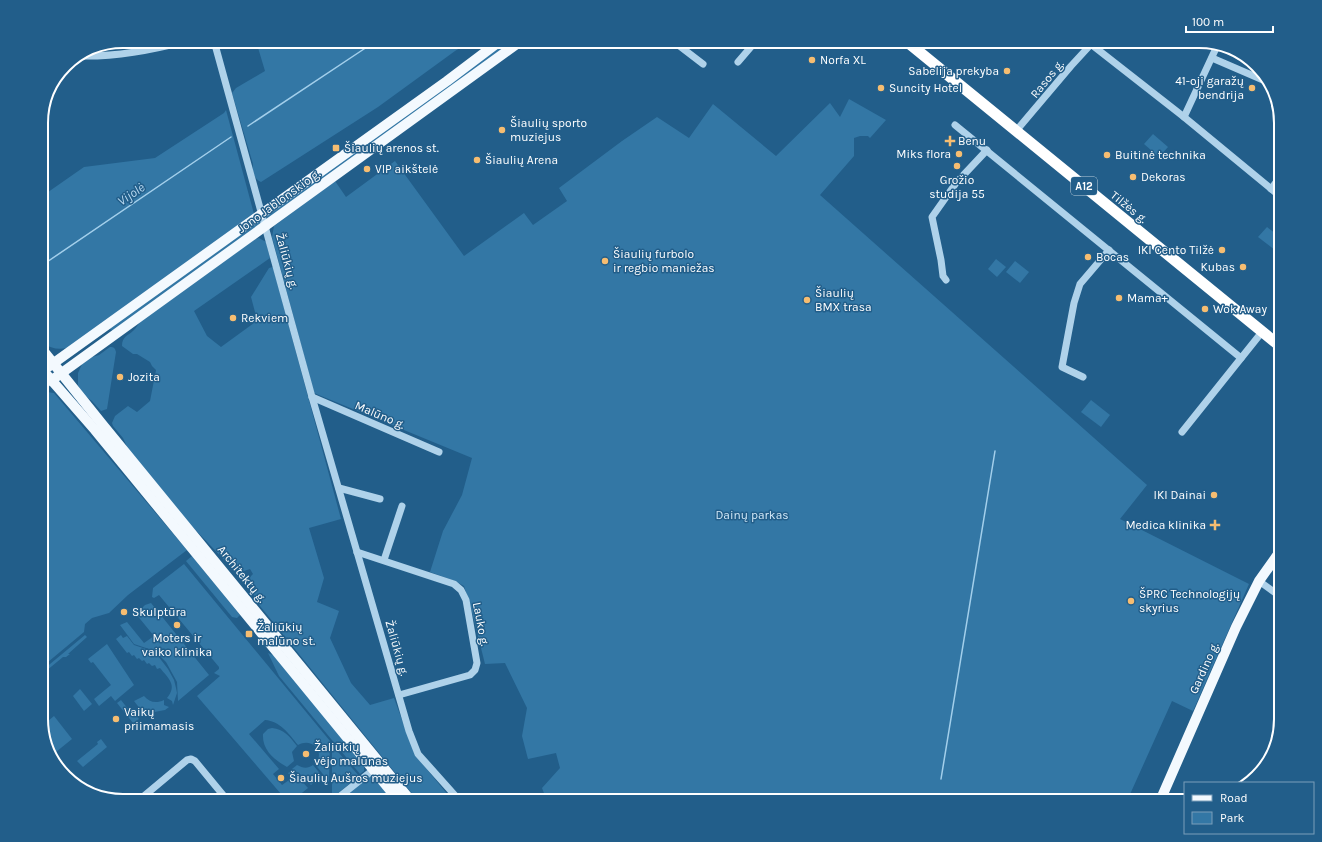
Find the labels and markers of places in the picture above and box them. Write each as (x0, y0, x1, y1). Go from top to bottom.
place label: Norfa XL (820, 53, 866, 67)
marker: Norfa XL (807, 55, 817, 65)
place label: Sabelija prekyba (908, 64, 999, 78)
marker: Sabelija prekyba (1002, 66, 1012, 76)
place label: 41-oji garažų bendrija (1175, 74, 1244, 102)
place label: Suncity Hotel (889, 81, 962, 95)
marker: Suncity Hotel (876, 83, 886, 93)
marker: 41-oji garažų bendrija (1247, 83, 1257, 93)
place label: Šiaulių sporto muziejus (510, 115, 587, 144)
marker: Šiaulių sporto muziejus (497, 125, 507, 135)
place label: Benu (958, 134, 986, 148)
marker: Benu (945, 136, 955, 146)
place label: Šiaulių arenos st. (344, 140, 439, 155)
marker: Šiaulių arenos st. (331, 143, 341, 153)
place label: Miks flora (896, 147, 951, 161)
place label: Buitinė technika (1115, 148, 1206, 162)
marker: Miks flora (954, 149, 964, 159)
marker: Buitinė technika (1102, 150, 1112, 160)
place label: Šiaulių Arena (485, 152, 558, 167)
marker: Šiaulių Arena (472, 155, 482, 165)
marker: Grožio studija 55 (952, 161, 962, 171)
place label: VIP aikštelė (375, 162, 438, 176)
marker: VIP aikštelė (362, 164, 372, 174)
place label: Dekoras (1141, 170, 1186, 184)
marker: Dekoras (1128, 172, 1138, 182)
place label: Grožio studija 55 (929, 173, 985, 201)
place label: IKI Cento Tilžė (1138, 243, 1214, 257)
marker: IKI Cento Tilžė (1217, 245, 1227, 255)
place label: Šiaulių furbolo ir regbio maniežas (613, 246, 715, 275)
place label: Bocas (1096, 250, 1129, 264)
marker: Bocas (1083, 252, 1093, 262)
marker: Šiaulių furbolo ir regbio maniežas (600, 256, 610, 266)
place label: Kubas (1200, 260, 1235, 274)
marker: Kubas (1238, 262, 1248, 272)
place label: Šiaulių BMX trasa (815, 285, 872, 314)
place label: Mama+ (1127, 291, 1169, 305)
marker: Mama+ (1114, 293, 1124, 303)
marker: Šiaulių BMX trasa (802, 295, 812, 305)
place label: Wok Away (1213, 302, 1267, 316)
marker: Wok Away (1200, 304, 1210, 314)
place label: Rekviem (241, 311, 288, 325)
marker: Rekviem (228, 313, 238, 323)
place label: Jozita (128, 370, 160, 384)
marker: Jozita (115, 372, 125, 382)
place label: IKI Dainai (1154, 488, 1206, 502)
marker: IKI Dainai (1209, 490, 1219, 500)
place label: Medica klinika (1125, 518, 1206, 532)
marker: Medica klinika (1209, 519, 1221, 531)
place label: ŠPRC Technologijų skyrius (1139, 586, 1240, 615)
marker: ŠPRC Technologijų skyrius (1126, 596, 1136, 606)
place label: Skulptūra (132, 605, 186, 619)
marker: Skulptūra (119, 607, 129, 617)
place label: Žaliūkių malūno st. (257, 619, 315, 648)
marker: Moters ir vaiko klinika (172, 620, 182, 630)
marker: Žaliūkių malūno st. (244, 629, 254, 639)
place label: Moters ir vaiko klinika (142, 631, 212, 659)
place label: Vaikų priimamasis (124, 705, 194, 733)
marker: Vaikų priimamasis (111, 714, 121, 724)
place label: Žaliūkių vėjo malūnas (314, 739, 388, 768)
marker: Žaliūkių vėjo malūnas (301, 749, 311, 759)
place label: Šiaulių Aušros muziejus (289, 770, 423, 785)
marker: Šiaulių Aušros muziejus (276, 773, 286, 783)

